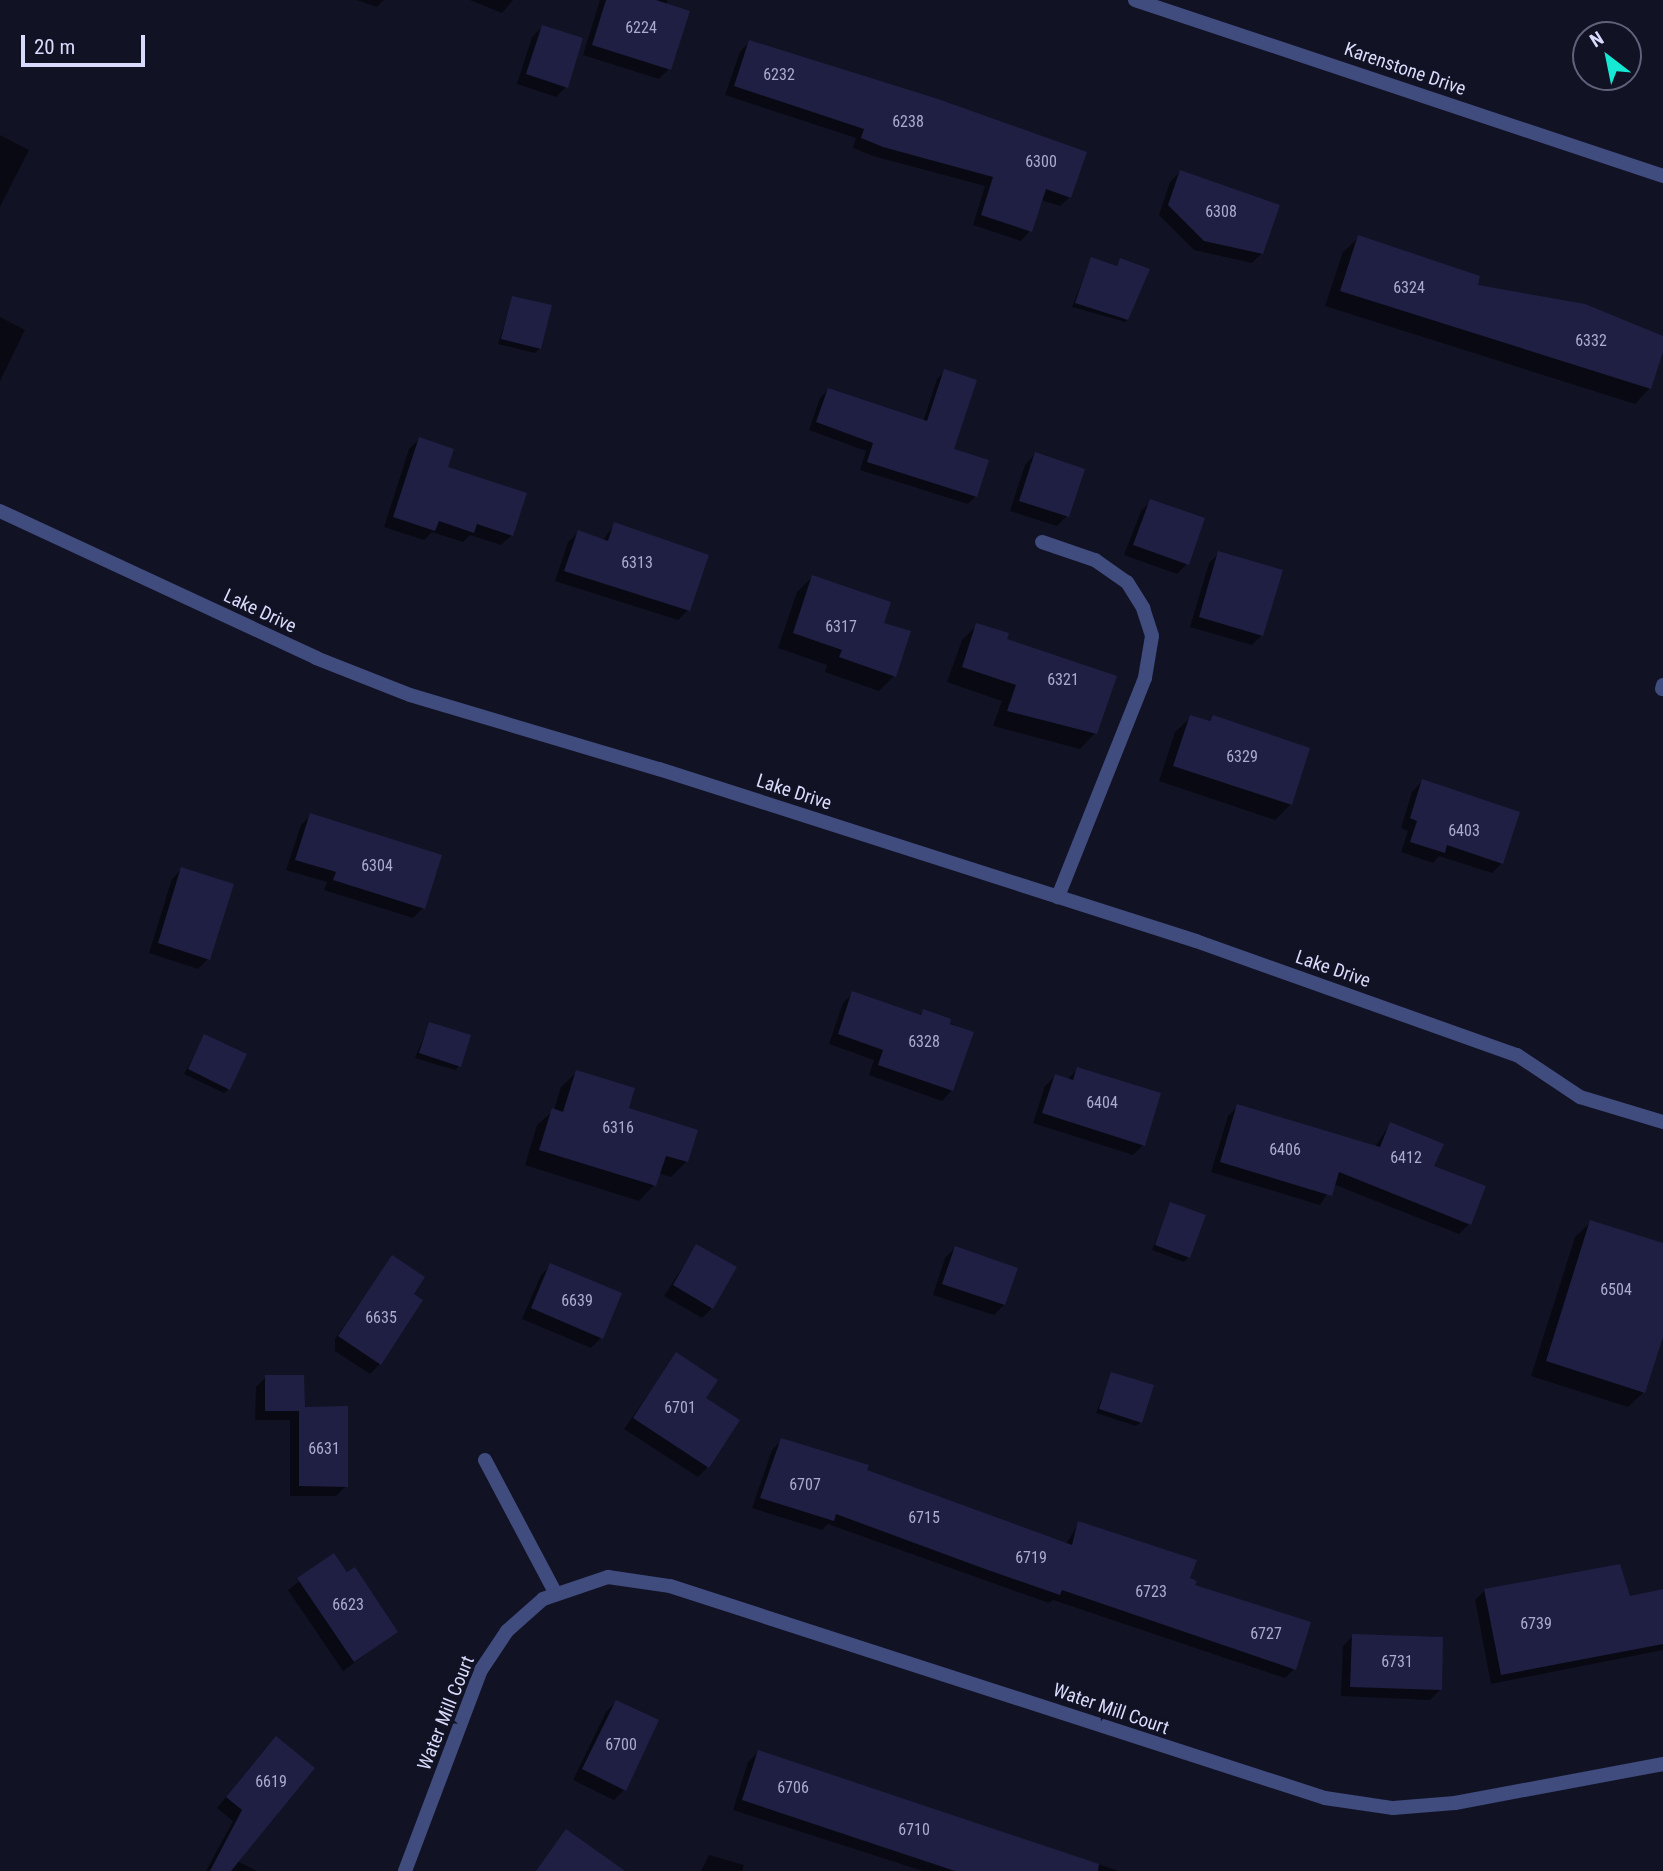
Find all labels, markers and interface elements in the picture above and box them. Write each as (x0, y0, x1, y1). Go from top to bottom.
house number: 6224 (625, 18, 657, 38)
scale bar (24, 21, 149, 65)
north arrow (1572, 21, 1642, 91)
text: N (1586, 27, 1608, 52)
text: 20 m (34, 35, 75, 59)
street label: Karenstone Drive (1341, 38, 1469, 100)
house number: 6232 (763, 65, 795, 85)
house number: 6238 (892, 112, 924, 132)
house number: 6300 (1025, 152, 1057, 172)
house number: 6308 (1205, 202, 1237, 222)
house number: 6324 (1393, 278, 1425, 298)
house number: 6332 (1575, 331, 1607, 351)
house number: 6313 (621, 553, 653, 573)
street label: Lake Drive (220, 584, 300, 638)
house number: 6317 (825, 617, 857, 637)
house number: 6321 (1047, 670, 1079, 690)
house number: 6329 (1226, 747, 1258, 767)
street label: Lake Drive (754, 769, 834, 815)
house number: 6403 (1448, 821, 1480, 841)
house number: 6304 (361, 856, 393, 876)
street label: Lake Drive (1293, 946, 1373, 992)
house number: 6328 (908, 1032, 940, 1052)
house number: 6404 (1086, 1093, 1118, 1113)
house number: 6316 (602, 1118, 634, 1138)
house number: 6406 (1269, 1140, 1301, 1160)
house number: 6412 (1390, 1148, 1422, 1168)
house number: 6504 (1600, 1280, 1632, 1300)
house number: 6639 (561, 1291, 593, 1311)
house number: 6635 (365, 1308, 397, 1328)
house number: 6701 (664, 1398, 696, 1418)
house number: 6631 (308, 1439, 340, 1459)
house number: 6707 (789, 1475, 821, 1495)
house number: 6715 (908, 1508, 940, 1528)
house number: 6719 (1015, 1548, 1047, 1568)
house number: 6723 (1135, 1582, 1167, 1602)
house number: 6623 (332, 1595, 364, 1615)
house number: 6739 (1520, 1614, 1552, 1634)
house number: 6727 (1250, 1624, 1282, 1644)
house number: 6731 (1381, 1652, 1413, 1672)
street label: Water Mill Court (413, 1653, 479, 1773)
street label: Water Mill Court (1050, 1679, 1172, 1739)
house number: 6700 (605, 1735, 637, 1755)
house number: 6619 (255, 1772, 287, 1792)
house number: 6706 (777, 1778, 809, 1798)
house number: 6710 (898, 1820, 930, 1840)

